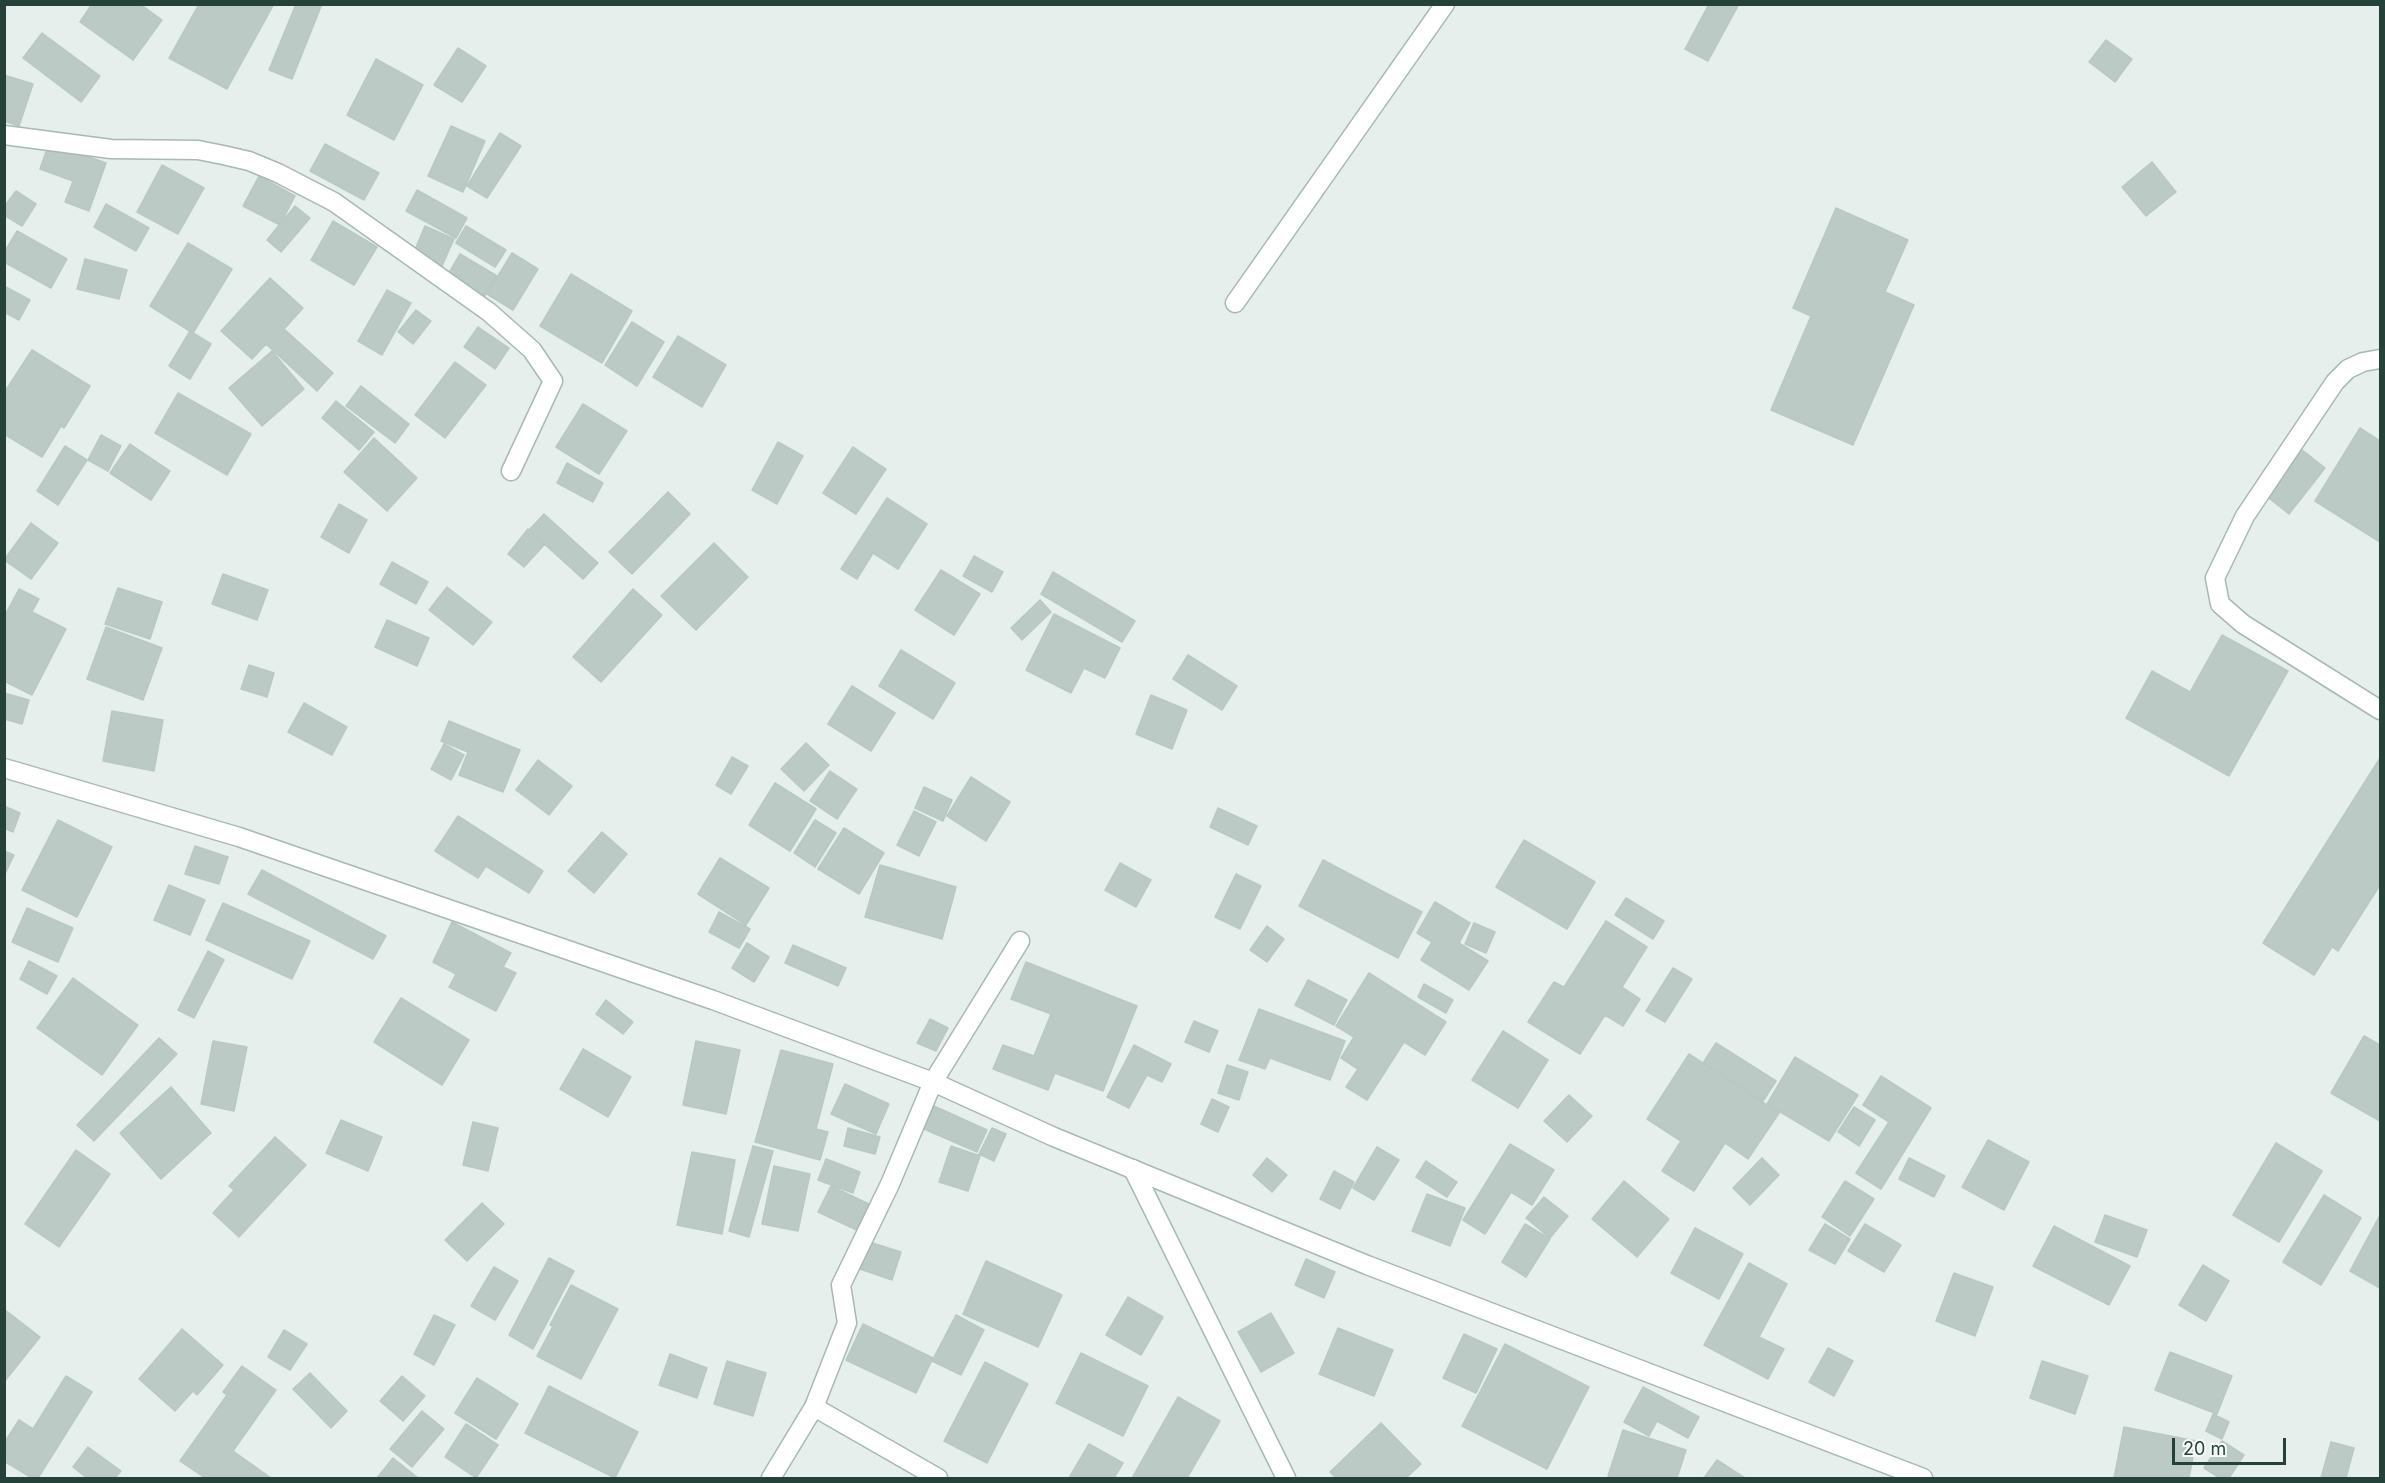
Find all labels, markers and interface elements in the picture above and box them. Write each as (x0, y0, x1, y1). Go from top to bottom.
scale bar (2175, 1426, 2289, 1464)
text: 20 m (2183, 1438, 2226, 1459)

